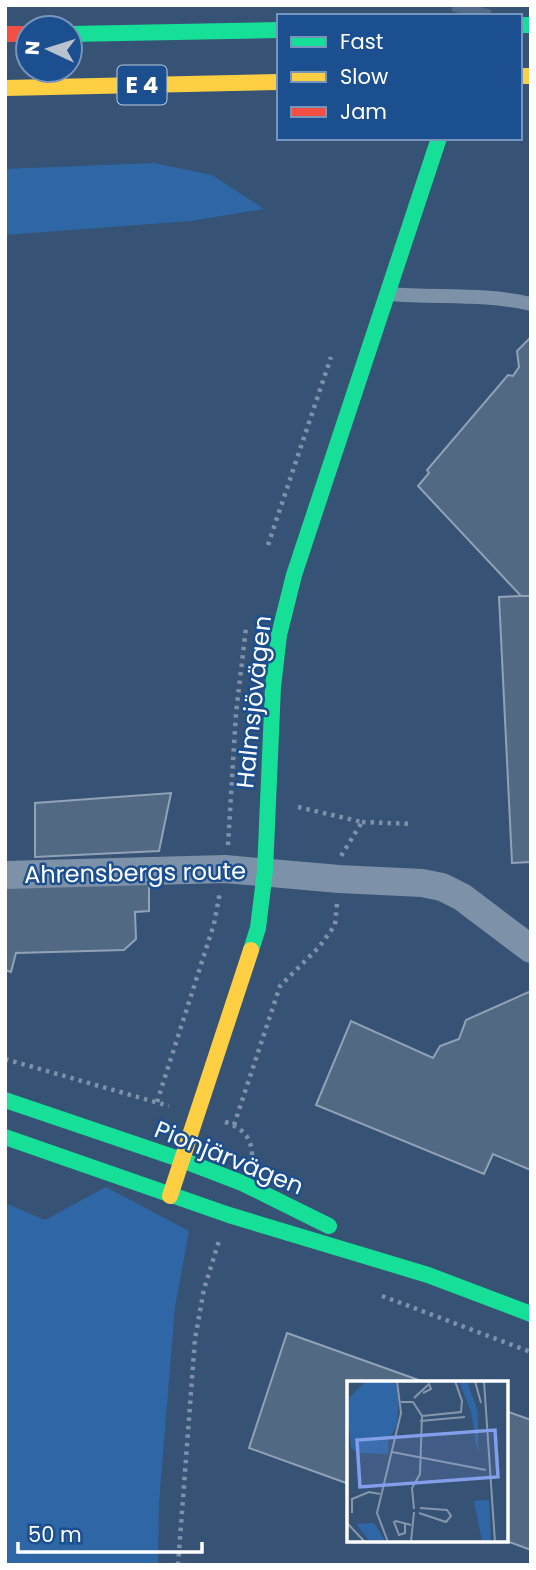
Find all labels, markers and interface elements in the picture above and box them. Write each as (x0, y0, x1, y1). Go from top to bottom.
north arrow (14, 14, 84, 84)
legend (277, 14, 522, 140)
text: Fast (340, 27, 383, 56)
text: N (19, 40, 47, 56)
text: Slow (340, 62, 388, 91)
road number: E 4 (118, 66, 166, 104)
text: Jam (340, 97, 387, 126)
street label: Halmsjövägen (228, 614, 279, 790)
street label: Ahrensbergs route (24, 854, 246, 891)
street label: Pionjärvägen (150, 1113, 309, 1202)
inset map (347, 1381, 508, 1542)
scale bar (18, 1510, 201, 1554)
text: 50 m (28, 1520, 82, 1549)

